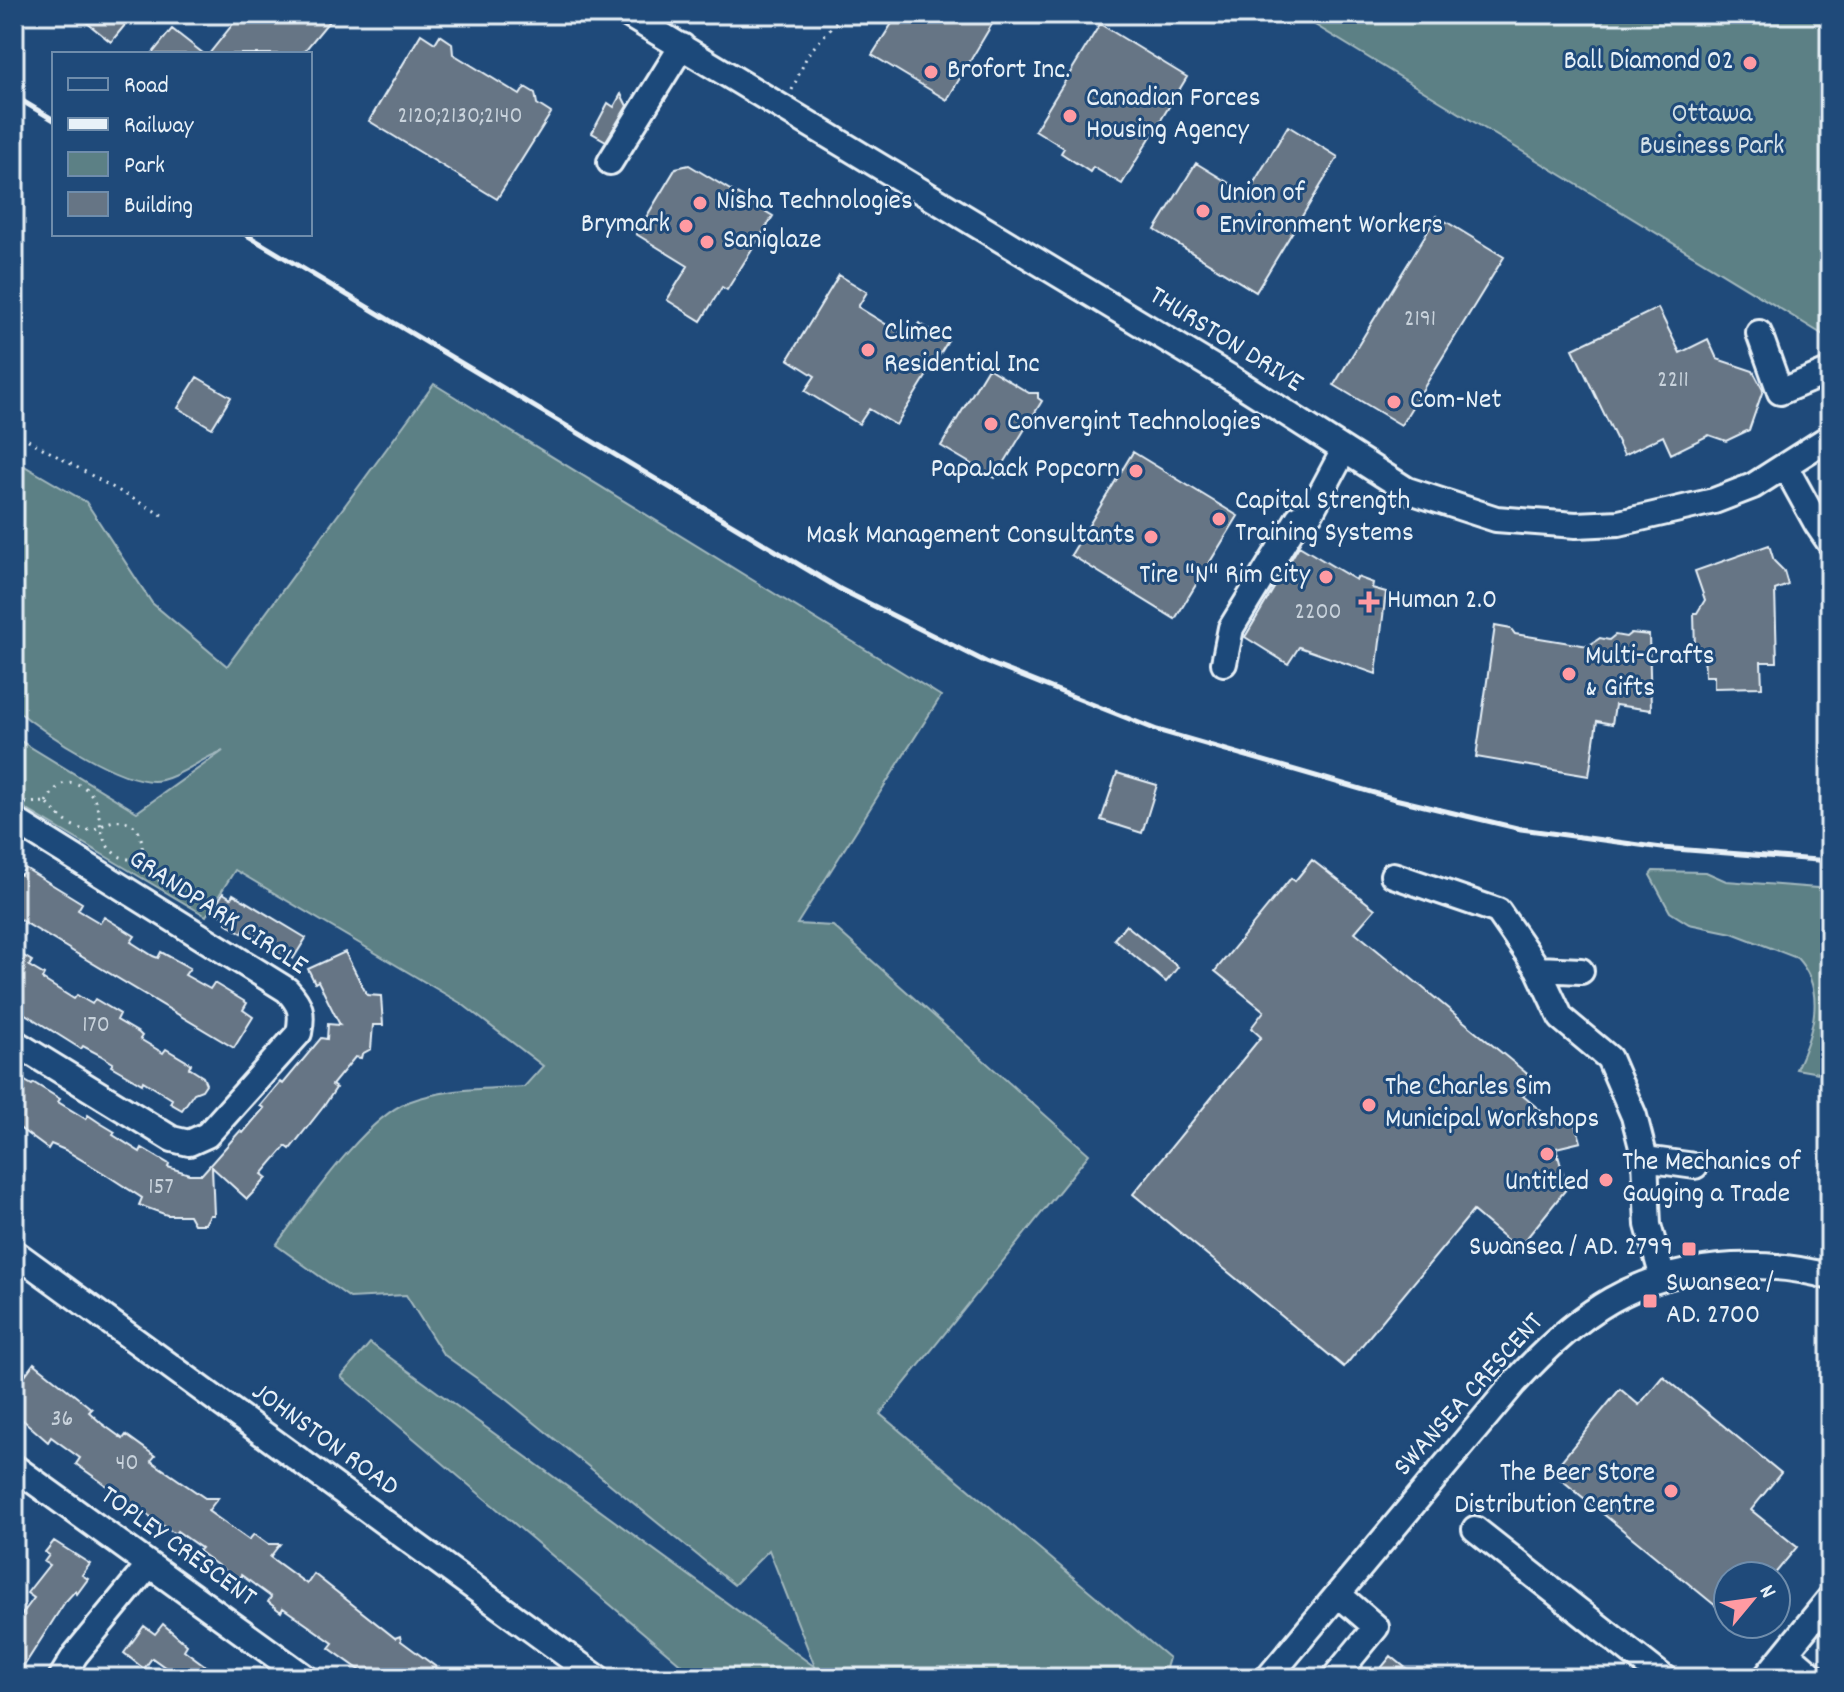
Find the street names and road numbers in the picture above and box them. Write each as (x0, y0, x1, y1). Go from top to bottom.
street label: THURSTON DRIVE (1140, 278, 1310, 405)
street label: GRANDPARK CIRCLE (120, 841, 315, 987)
street label: SWANSEA CRESCENT (1385, 1305, 1555, 1487)
street label: JOHNSTON ROAD (242, 1374, 406, 1508)
street label: TOPLEY CRESCENT (90, 1477, 264, 1619)

